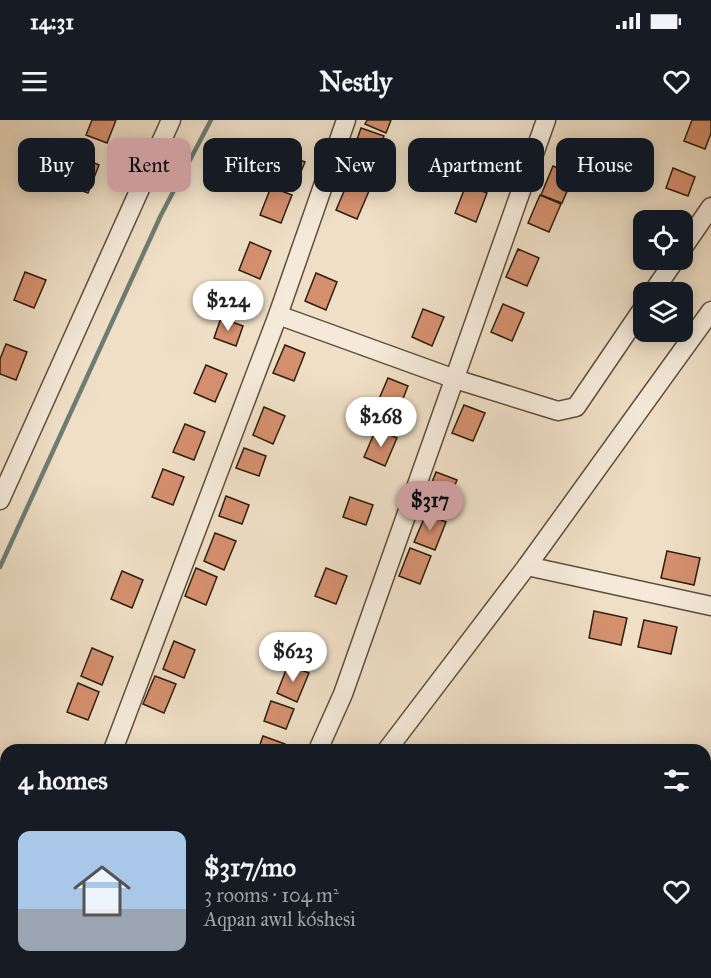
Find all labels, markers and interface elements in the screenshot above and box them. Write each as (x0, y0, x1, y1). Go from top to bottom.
text: 14:31 (30, 8, 74, 35)
icon: menu (18, 65, 51, 98)
text: Nestly (319, 65, 392, 98)
icon: heart (660, 65, 693, 98)
chip: Buy (18, 138, 95, 192)
chip: Rent (107, 138, 191, 192)
chip: Filters (203, 138, 302, 192)
chip: New (314, 138, 396, 192)
chip: Apartment (408, 138, 544, 192)
chip: House (556, 138, 654, 192)
map controls (633, 210, 693, 342)
button: locate (633, 210, 693, 270)
pin: $224 (192, 281, 264, 332)
button: layers (633, 282, 693, 342)
text: $224 (207, 288, 249, 312)
pin: $268 (345, 397, 417, 448)
text: $268 (360, 404, 402, 428)
pin: $317 (394, 481, 466, 532)
text: $317 (411, 488, 449, 512)
pin: $623 (257, 632, 329, 683)
text: $623 (273, 639, 313, 663)
text: 4 homes (18, 764, 108, 796)
icon: filters (660, 764, 693, 797)
text: $317/mo (204, 851, 296, 883)
icon: home (66, 855, 138, 927)
icon: heart (660, 875, 693, 908)
text: 3 rooms · 104 m² (204, 883, 339, 907)
text: Aqpan awıl kóshesi (204, 907, 356, 931)

